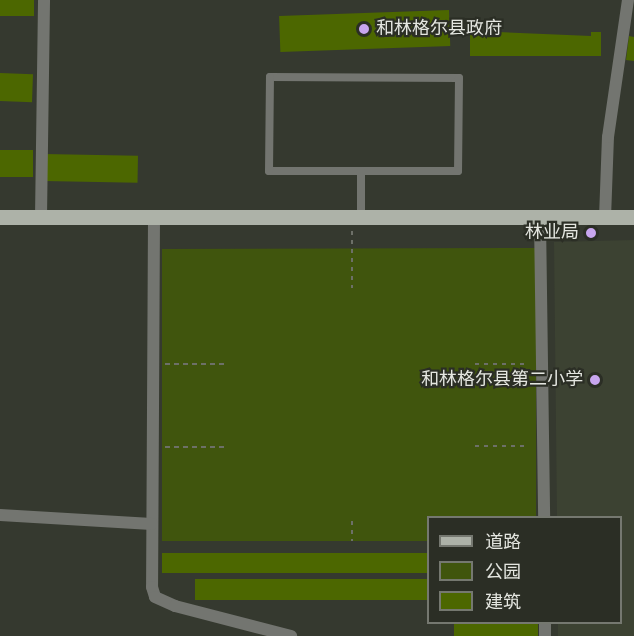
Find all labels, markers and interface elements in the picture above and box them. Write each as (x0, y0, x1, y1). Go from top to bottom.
place label: 和林格尔县政府 (376, 18, 502, 40)
marker: 和林格尔县政府 (357, 22, 371, 36)
place label: 林业局 (525, 222, 579, 244)
marker: 林业局 (584, 226, 598, 240)
place label: 和林格尔县第二小学 (421, 369, 583, 391)
marker: 和林格尔县第二小学 (588, 373, 602, 387)
legend (427, 516, 622, 624)
text: 道路 (485, 530, 521, 555)
text: 公园 (485, 560, 521, 585)
text: 建筑 (485, 590, 521, 615)

